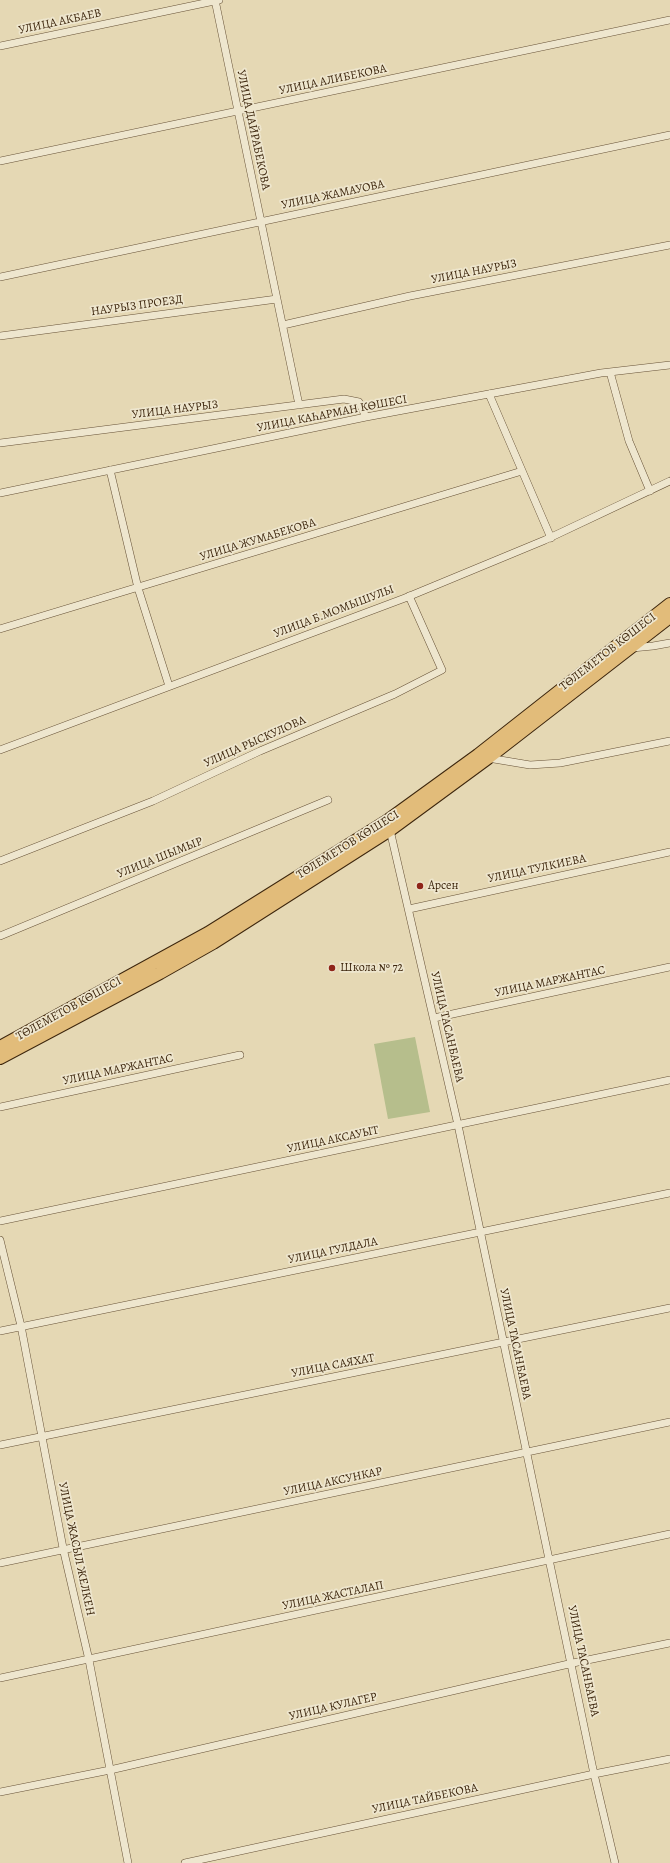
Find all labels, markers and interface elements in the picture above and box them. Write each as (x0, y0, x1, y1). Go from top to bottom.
street label: УЛИЦА АКБАЕВ (17, 6, 103, 38)
street label: УЛИЦА АЛИБЕКОВА (278, 62, 388, 98)
street label: УЛИЦА ДАЙРАБЕКОВА (233, 69, 273, 191)
street label: УЛИЦА ЖАМАУОВА (280, 177, 386, 213)
street label: УЛИЦА НАУРЫЗ (430, 257, 518, 287)
street label: НАУРЫЗ ПРОЕЗД (90, 292, 184, 320)
street label: УЛИЦА КАҺАРМАН КӨШЕСІ (256, 392, 408, 436)
street label: УЛИЦА НАУРЫЗ (131, 398, 219, 422)
street label: УЛИЦА ЖУМАБЕКОВА (198, 516, 318, 564)
street label: УЛИЦА Б.МОМЫШУЛЫ (272, 582, 396, 642)
street label: ТӨЛЕМЕТОВ КӨШЕСІ (557, 610, 659, 694)
street label: УЛИЦА РЫСКУЛОВА (202, 713, 308, 771)
street label: ТӨЛЕМЕТОВ КӨШЕСІ (294, 808, 402, 882)
street label: УЛИЦА ШЫМЫР (115, 834, 205, 882)
street label: УЛИЦА ТУЛКИЕВА (487, 852, 587, 886)
place label: Арсен (428, 879, 459, 893)
marker: Арсен (415, 881, 425, 891)
place label: Школа № 72 (340, 961, 403, 975)
marker: Школа № 72 (327, 963, 337, 973)
street label: УЛИЦА МАРЖАНТАС (494, 963, 606, 1001)
street label: УЛИЦА ТАСАНБАЕВА (427, 970, 467, 1084)
street label: ТӨЛЕМЕТОВ КӨШЕСІ (14, 974, 124, 1044)
street label: УЛИЦА МАРЖАНТАС (62, 1051, 174, 1089)
street label: УЛИЦА АКСАУЫТ (286, 1123, 380, 1157)
street label: УЛИЦА ГУЛДАЛА (287, 1234, 379, 1268)
street label: УЛИЦА ТАСАНБАЕВА (496, 1287, 534, 1401)
street label: УЛИЦА САЯХАТ (290, 1351, 376, 1381)
street label: УЛИЦА АКСУНКАР (282, 1465, 384, 1499)
street label: УЛИЦА ЖАСЫЛ ЖЕЛКЕН (55, 1481, 97, 1617)
street label: УЛИЦА ЖАСТАЛАП (281, 1578, 385, 1614)
street label: УЛИЦА ТАСАНБАЕВА (564, 1604, 602, 1718)
street label: УЛИЦА КУЛАГЕР (288, 1690, 378, 1724)
street label: УЛИЦА ТАЙБЕКОВА (371, 1781, 479, 1817)

